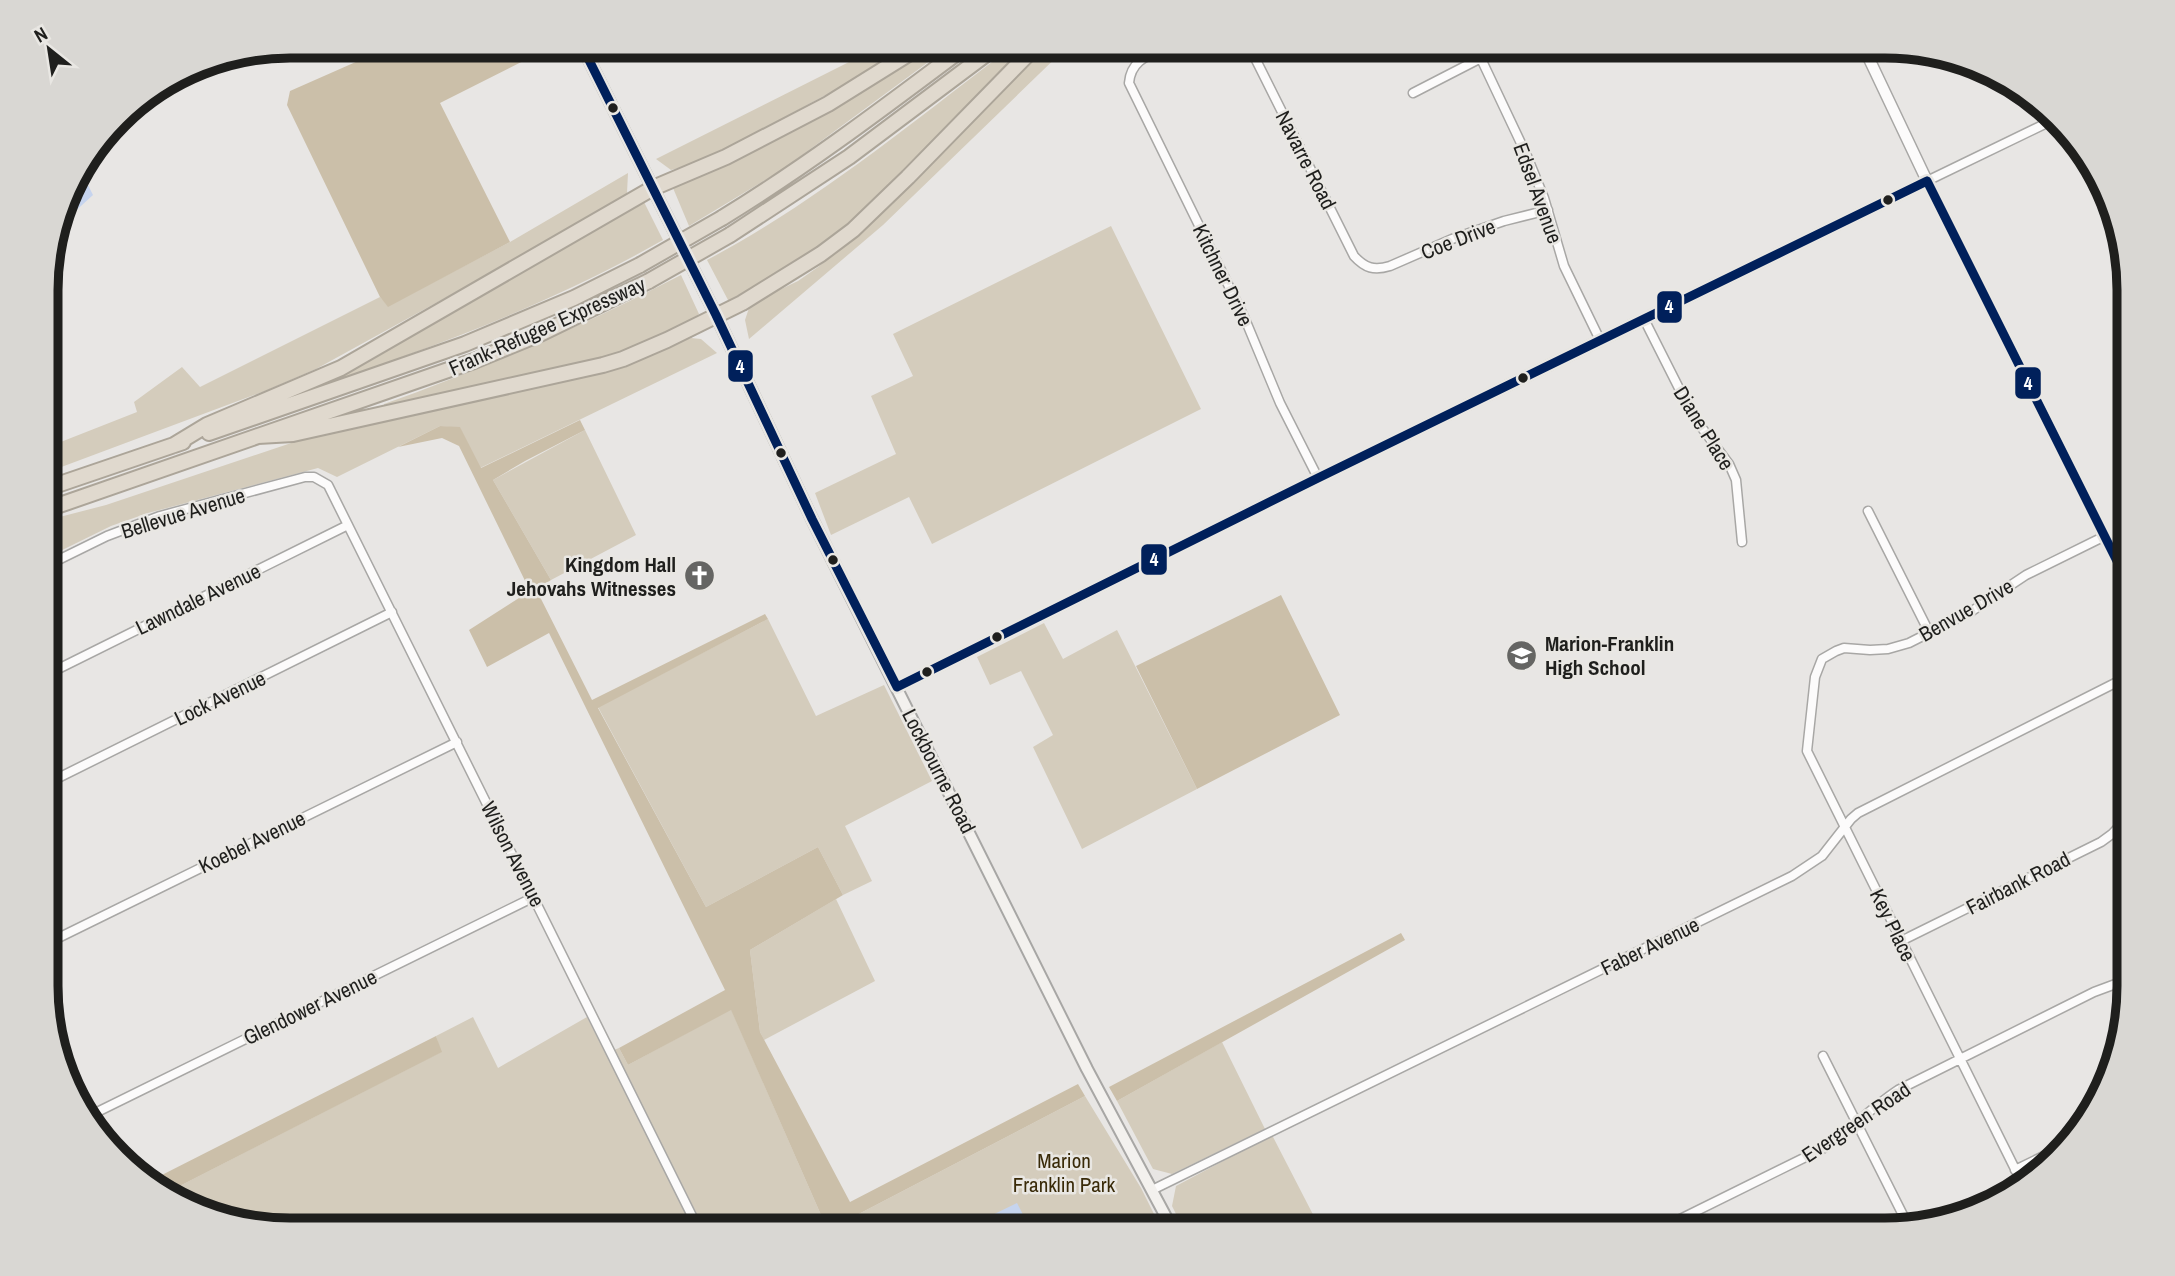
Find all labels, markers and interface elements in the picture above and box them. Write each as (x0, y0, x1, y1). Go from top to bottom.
north arrow (14, 14, 84, 84)
text: N (29, 20, 52, 48)
unlabelled marker (606, 101, 620, 115)
street label: Navarre Road (1269, 106, 1343, 214)
street label: Edsel Avenue (1506, 139, 1570, 247)
unlabelled marker (1881, 193, 1895, 207)
street label: Coe Drive (1417, 212, 1499, 266)
street label: Kitchner Drive (1186, 219, 1260, 331)
street label: Frank-Refugee Expressway (444, 269, 650, 382)
line badge: 4 (1656, 290, 1683, 324)
text: 4 (1665, 293, 1674, 319)
line badge: 4 (727, 349, 754, 383)
text: 4 (736, 353, 745, 379)
line badge: 4 (2014, 366, 2042, 400)
text: 4 (2024, 370, 2033, 396)
unlabelled marker (1516, 371, 1530, 385)
street label: Diane Place (1667, 381, 1741, 475)
unlabelled marker (774, 446, 788, 460)
street label: Bellevue Avenue (118, 480, 248, 546)
line badge: 4 (1140, 543, 1168, 576)
text: 4 (1150, 546, 1159, 572)
place label: Kingdom Hall Jehovahs Witnesses (507, 550, 676, 603)
unlabelled marker (826, 553, 840, 567)
street label: Lawndale Avenue (131, 556, 265, 642)
church icon: Kingdom Hall Jehovahs Witnesses (682, 559, 716, 593)
street label: Benvue Drive (1914, 571, 2018, 649)
place label: Marion-Franklin High School (1545, 629, 1674, 682)
unlabelled marker (990, 630, 1004, 644)
school or university icon: Marion-Franklin High School (1505, 638, 1539, 672)
street label: Lock Avenue (169, 663, 271, 733)
unlabelled marker (920, 665, 934, 679)
street label: Lockbourne Road (895, 704, 983, 838)
street label: Wilson Avenue (474, 796, 552, 912)
street label: Koebel Avenue (194, 804, 310, 880)
street label: Fairbank Road (1961, 844, 2075, 922)
street label: Key Place (1863, 884, 1923, 966)
street label: Faber Avenue (1596, 910, 1704, 982)
street label: Glendower Avenue (238, 962, 382, 1052)
street label: Evergreen Road (1796, 1075, 1916, 1169)
park label: Marion Franklin Park (1013, 1146, 1116, 1199)

